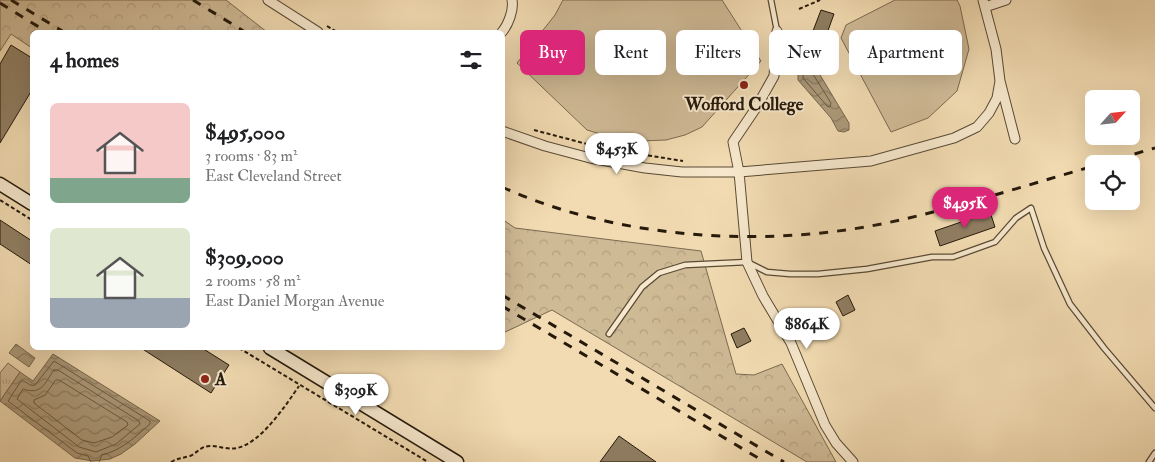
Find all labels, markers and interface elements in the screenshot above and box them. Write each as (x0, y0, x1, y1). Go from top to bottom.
chip: Buy (520, 30, 585, 75)
chip: Rent (595, 30, 666, 75)
chip: Filters (676, 30, 759, 75)
chip: New (769, 30, 839, 75)
chip: Apartment (849, 30, 962, 75)
icon: filters (457, 46, 485, 74)
text: 4 homes (50, 47, 119, 74)
marker: Wofford College (738, 79, 750, 91)
north arrow (1085, 90, 1140, 145)
map controls (1085, 90, 1140, 210)
place label: Wofford College (684, 93, 804, 116)
text: $495,000 (205, 119, 285, 146)
icon: home (90, 123, 150, 183)
pin: $453K (582, 132, 652, 175)
text: $453K (596, 139, 638, 159)
text: 3 rooms · 83 m² (205, 146, 298, 166)
button: locate (1085, 155, 1140, 210)
text: East Cleveland Street (205, 166, 342, 186)
pin: $495K (930, 186, 1000, 229)
text: $495K (943, 193, 987, 213)
text: $309,000 (205, 244, 284, 271)
icon: home (90, 248, 150, 308)
text: 2 rooms · 58 m² (205, 271, 300, 291)
text: East Daniel Morgan Avenue (205, 291, 385, 311)
pin: $864K (772, 308, 842, 350)
text: $864K (785, 314, 829, 334)
place label: A (214, 368, 227, 391)
marker: A (199, 373, 211, 385)
pin: $309K (321, 374, 391, 416)
text: $309K (335, 380, 377, 400)

